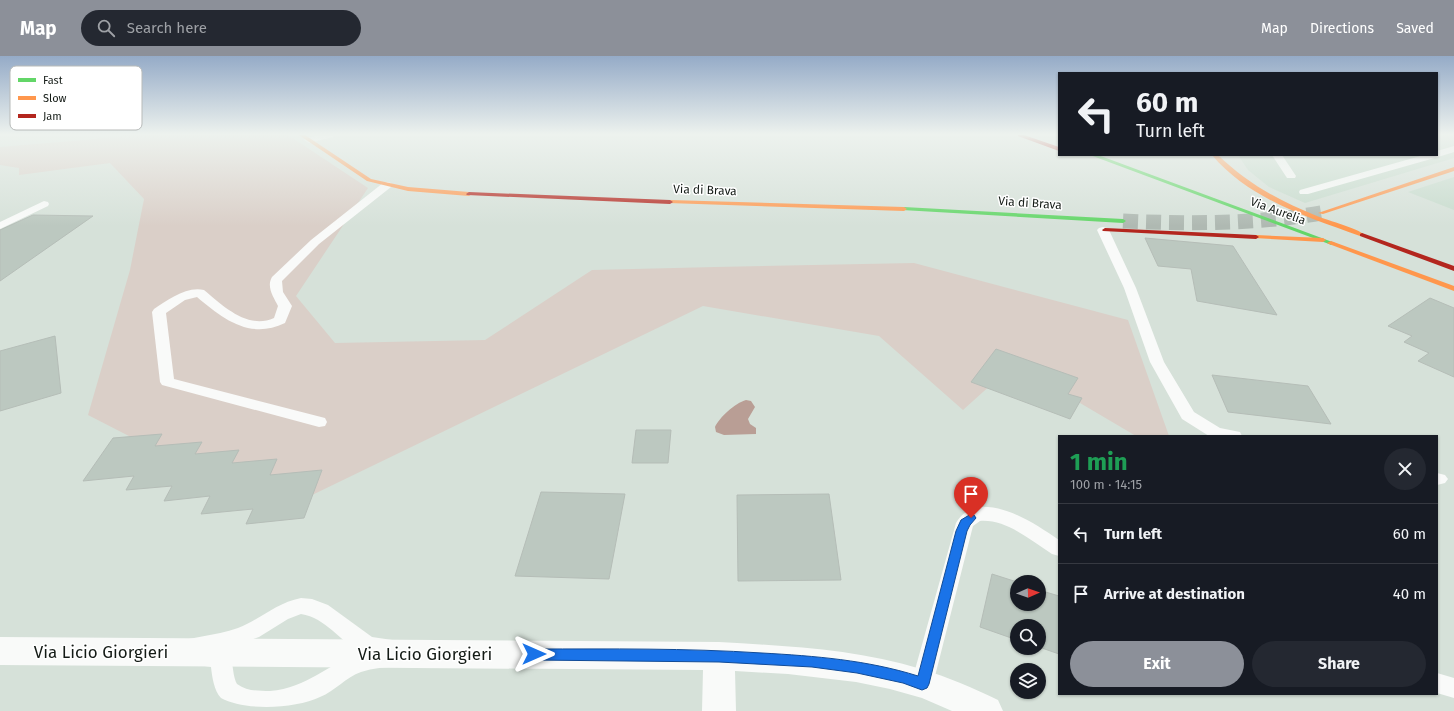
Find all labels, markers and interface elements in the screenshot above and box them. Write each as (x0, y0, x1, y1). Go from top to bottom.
search box (81, 10, 361, 46)
text: Map (20, 17, 57, 40)
icon: search (95, 17, 117, 39)
text: Search here (127, 19, 207, 37)
text: Map (1261, 20, 1288, 37)
text: Directions (1310, 20, 1374, 37)
text: Saved (1396, 20, 1434, 37)
legend (10, 66, 142, 130)
text: Fast (43, 74, 63, 87)
text: 60 m (1136, 86, 1198, 119)
icon: left (1070, 88, 1122, 140)
text: Slow (43, 92, 67, 105)
text: Jam (43, 110, 62, 123)
text: Turn left (1136, 120, 1205, 142)
street label: Via di Brava (673, 182, 737, 198)
street label: Via di Brava (998, 194, 1062, 212)
street label: Via Aurelia (1248, 195, 1308, 227)
text: 1 min (1070, 448, 1128, 476)
button: close (1384, 448, 1426, 490)
pin (954, 477, 988, 518)
text: 100 m · 14:15 (1070, 477, 1142, 492)
icon: arrive (960, 483, 982, 505)
icon: left (1070, 523, 1092, 545)
text: Turn left (1104, 525, 1162, 543)
text: 60 m (1393, 525, 1426, 543)
north arrow (1010, 575, 1046, 611)
map controls (1010, 575, 1046, 699)
icon: arrive (1070, 583, 1092, 605)
text: Arrive at destination (1104, 585, 1245, 603)
text: 40 m (1393, 585, 1426, 603)
button: search (1010, 619, 1046, 655)
position arrow (513, 633, 555, 675)
button: Exit (1070, 641, 1244, 687)
button: Share (1252, 641, 1426, 687)
street label: Via Licio Giorgieri (34, 642, 168, 663)
street label: Via Licio Giorgieri (358, 644, 492, 665)
button: layers (1010, 663, 1046, 699)

